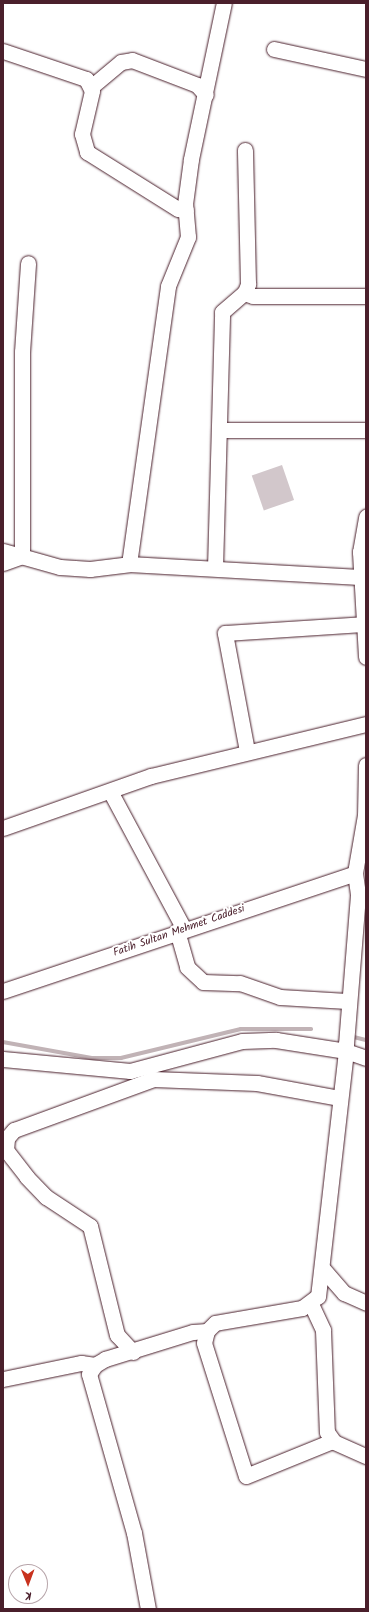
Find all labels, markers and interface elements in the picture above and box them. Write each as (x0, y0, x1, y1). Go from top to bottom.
street label: Fatih Sultan Mehmet Caddesi (111, 902, 247, 960)
north arrow (8, 1564, 48, 1604)
text: K (25, 1586, 32, 1604)

